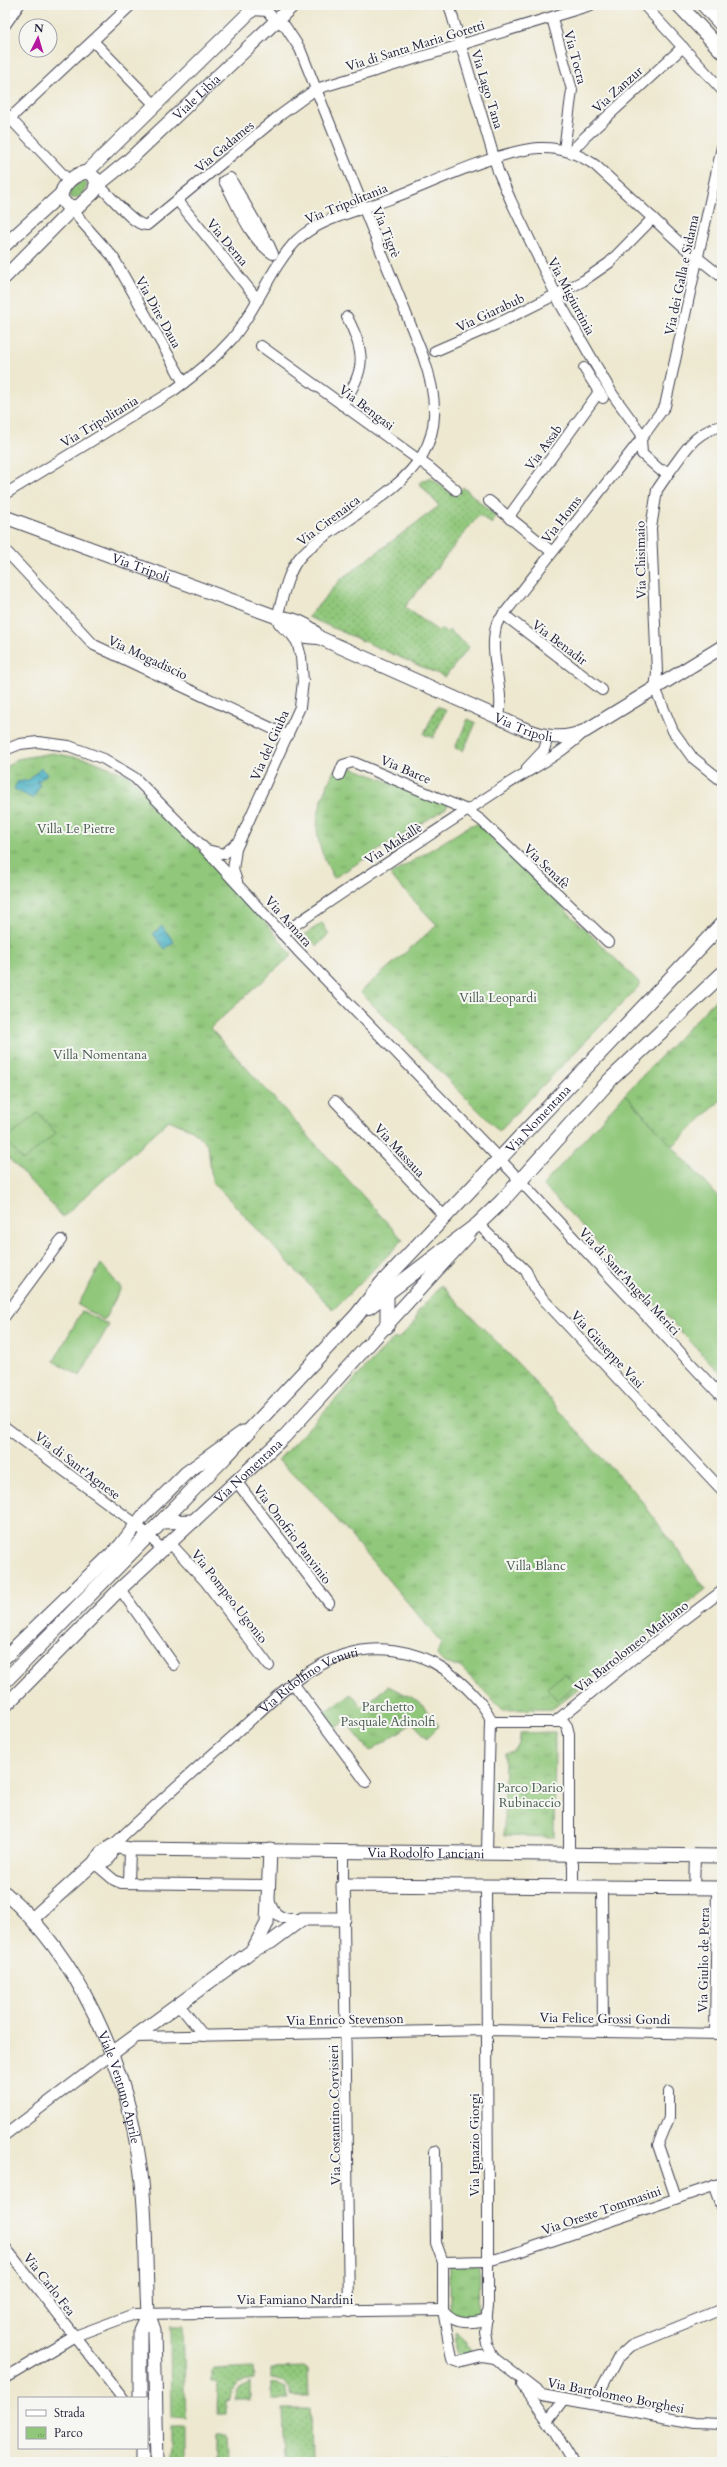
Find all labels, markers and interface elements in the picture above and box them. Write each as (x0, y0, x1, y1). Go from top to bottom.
street label: Via di Santa Maria Goretti (344, 16, 487, 76)
north arrow (18, 18, 58, 58)
text: N (33, 21, 45, 36)
street label: Via Tocra (559, 28, 591, 87)
street label: Via Lago Tana (466, 48, 508, 131)
street label: Via Zanzur (589, 62, 647, 117)
street label: Viale Libia (169, 70, 225, 124)
street label: Via Gadames (191, 117, 258, 177)
street label: Via Tripolitania (302, 179, 391, 229)
street label: Via Tigrè (368, 204, 404, 261)
street label: Via dei Galla e Sidama (660, 213, 704, 337)
street label: Via Derna (202, 215, 253, 270)
street label: Via Migiurtinia (543, 255, 599, 339)
street label: Via Dire Daua (131, 273, 185, 352)
street label: Via Giarabub (453, 289, 527, 337)
street label: Via Bengasi (335, 381, 398, 435)
street label: Via Tripolitania (57, 391, 142, 452)
street label: Via Assab (521, 421, 567, 474)
street label: Via Cirenaica (293, 491, 364, 550)
street label: Via Homs (538, 492, 586, 547)
street label: Via Chisimaio (631, 521, 651, 599)
street label: Via Tripoli (109, 549, 173, 587)
street label: Via Benadir (528, 616, 591, 670)
street label: Via Mogadiscio (105, 632, 190, 684)
street label: Via del Giuba (246, 707, 294, 784)
street label: Via Tripoli (491, 709, 554, 747)
street label: Via Barce (378, 751, 434, 789)
street label: Via Makallè (361, 818, 426, 869)
park label: Villa Le Pietre (37, 820, 115, 838)
street label: Via Senafè (519, 840, 573, 893)
street label: Via Asmara (261, 892, 316, 951)
park label: Villa Leopardi (459, 989, 537, 1007)
park label: Villa Nomentana (53, 1046, 147, 1064)
street label: Via Nomentana (502, 1081, 575, 1157)
street label: Via Massaua (370, 1120, 429, 1182)
street label: Via di Sant'Angela Merici (574, 1224, 684, 1340)
street label: Via Giuseppe Vasi (567, 1307, 648, 1393)
street label: Via di Sant'Agnese (31, 1428, 124, 1504)
street label: Via Nomentana (210, 1435, 287, 1508)
street label: Via Onofrio Panvinio (249, 1481, 335, 1588)
street label: Via Pompeo Ugonio (187, 1546, 272, 1647)
park label: Villa Blanc (506, 1557, 566, 1575)
street label: Via Bartolomeo Marliano (571, 1597, 692, 1697)
street label: Via Ridolfino Venuti (255, 1643, 360, 1718)
park label: Parchetto Pasquale Adinolfi (341, 1698, 436, 1731)
park label: Parco Dario Rubinaccio (497, 1779, 563, 1812)
street label: Via Rodolfo Lanciani (367, 1844, 485, 1863)
street label: Via Giulio de Petra (694, 1907, 714, 2013)
street label: Via Felice Grossi Gondi (539, 2009, 671, 2029)
street label: Via Enrico Stevenson (286, 2010, 405, 2030)
street label: Viale Ventuno Aprile (93, 2028, 144, 2145)
street label: Via Costantino Corvisieri (325, 2044, 345, 2185)
street label: Via Ignazio Giorgi (466, 2093, 484, 2197)
street label: Via Oreste Tommasini (539, 2182, 664, 2240)
street label: Via Carlo Fea (19, 2249, 80, 2320)
street label: Via Famiano Nardini (237, 2291, 354, 2309)
street label: Via Bartolomeo Borghesi (546, 2374, 686, 2418)
legend (18, 2397, 148, 2449)
text: Strada (54, 2405, 86, 2421)
text: Parco (54, 2425, 83, 2441)

